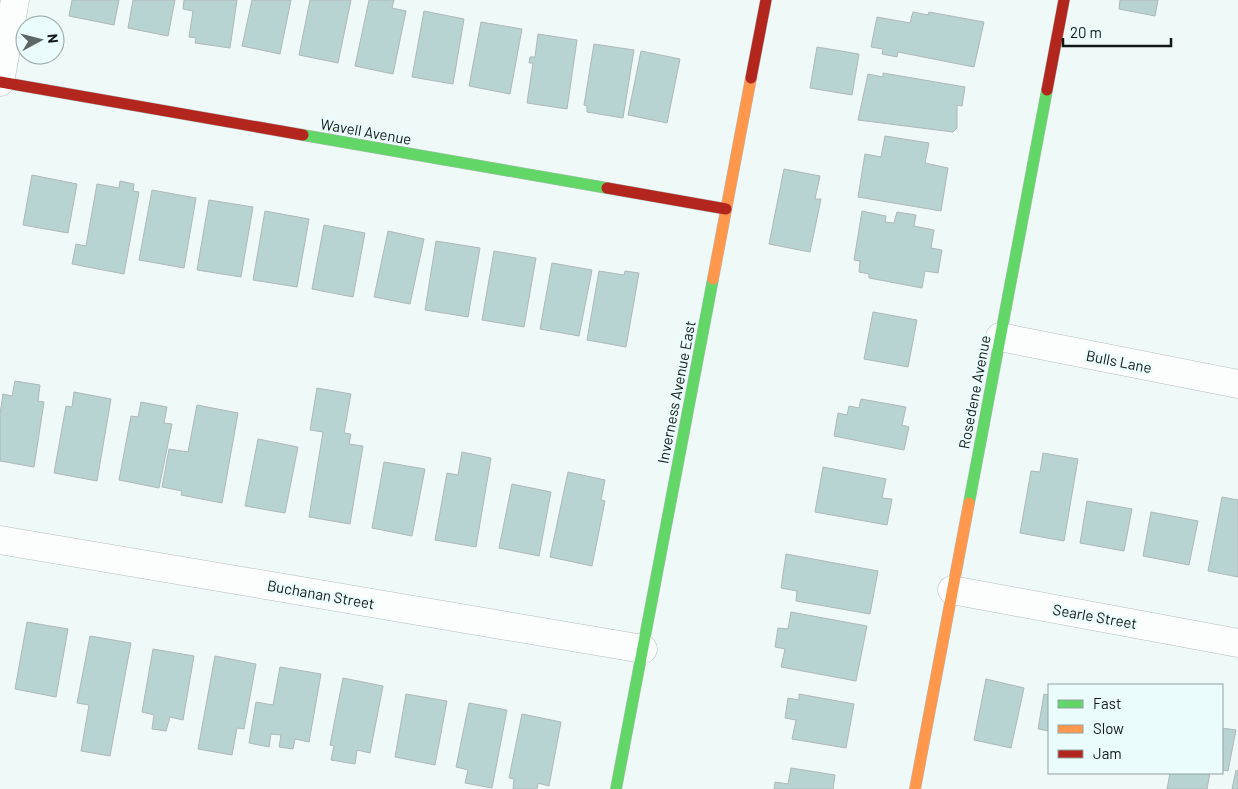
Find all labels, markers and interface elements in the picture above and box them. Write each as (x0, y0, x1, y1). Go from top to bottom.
north arrow (15, 15, 65, 65)
scale bar (1063, 15, 1170, 47)
text: 20 m (1070, 23, 1102, 41)
text: N (44, 33, 62, 44)
street label: Wavell Avenue (319, 114, 413, 148)
street label: Inverness Avenue East (653, 319, 699, 465)
street label: Rosedene Avenue (954, 334, 994, 450)
street label: Bulls Lane (1085, 346, 1153, 376)
street label: Buchanan Street (266, 576, 376, 612)
street label: Searle Street (1051, 600, 1139, 632)
legend (1048, 684, 1223, 774)
text: Fast (1093, 694, 1121, 712)
text: Slow (1093, 719, 1124, 737)
text: Jam (1093, 744, 1122, 762)

